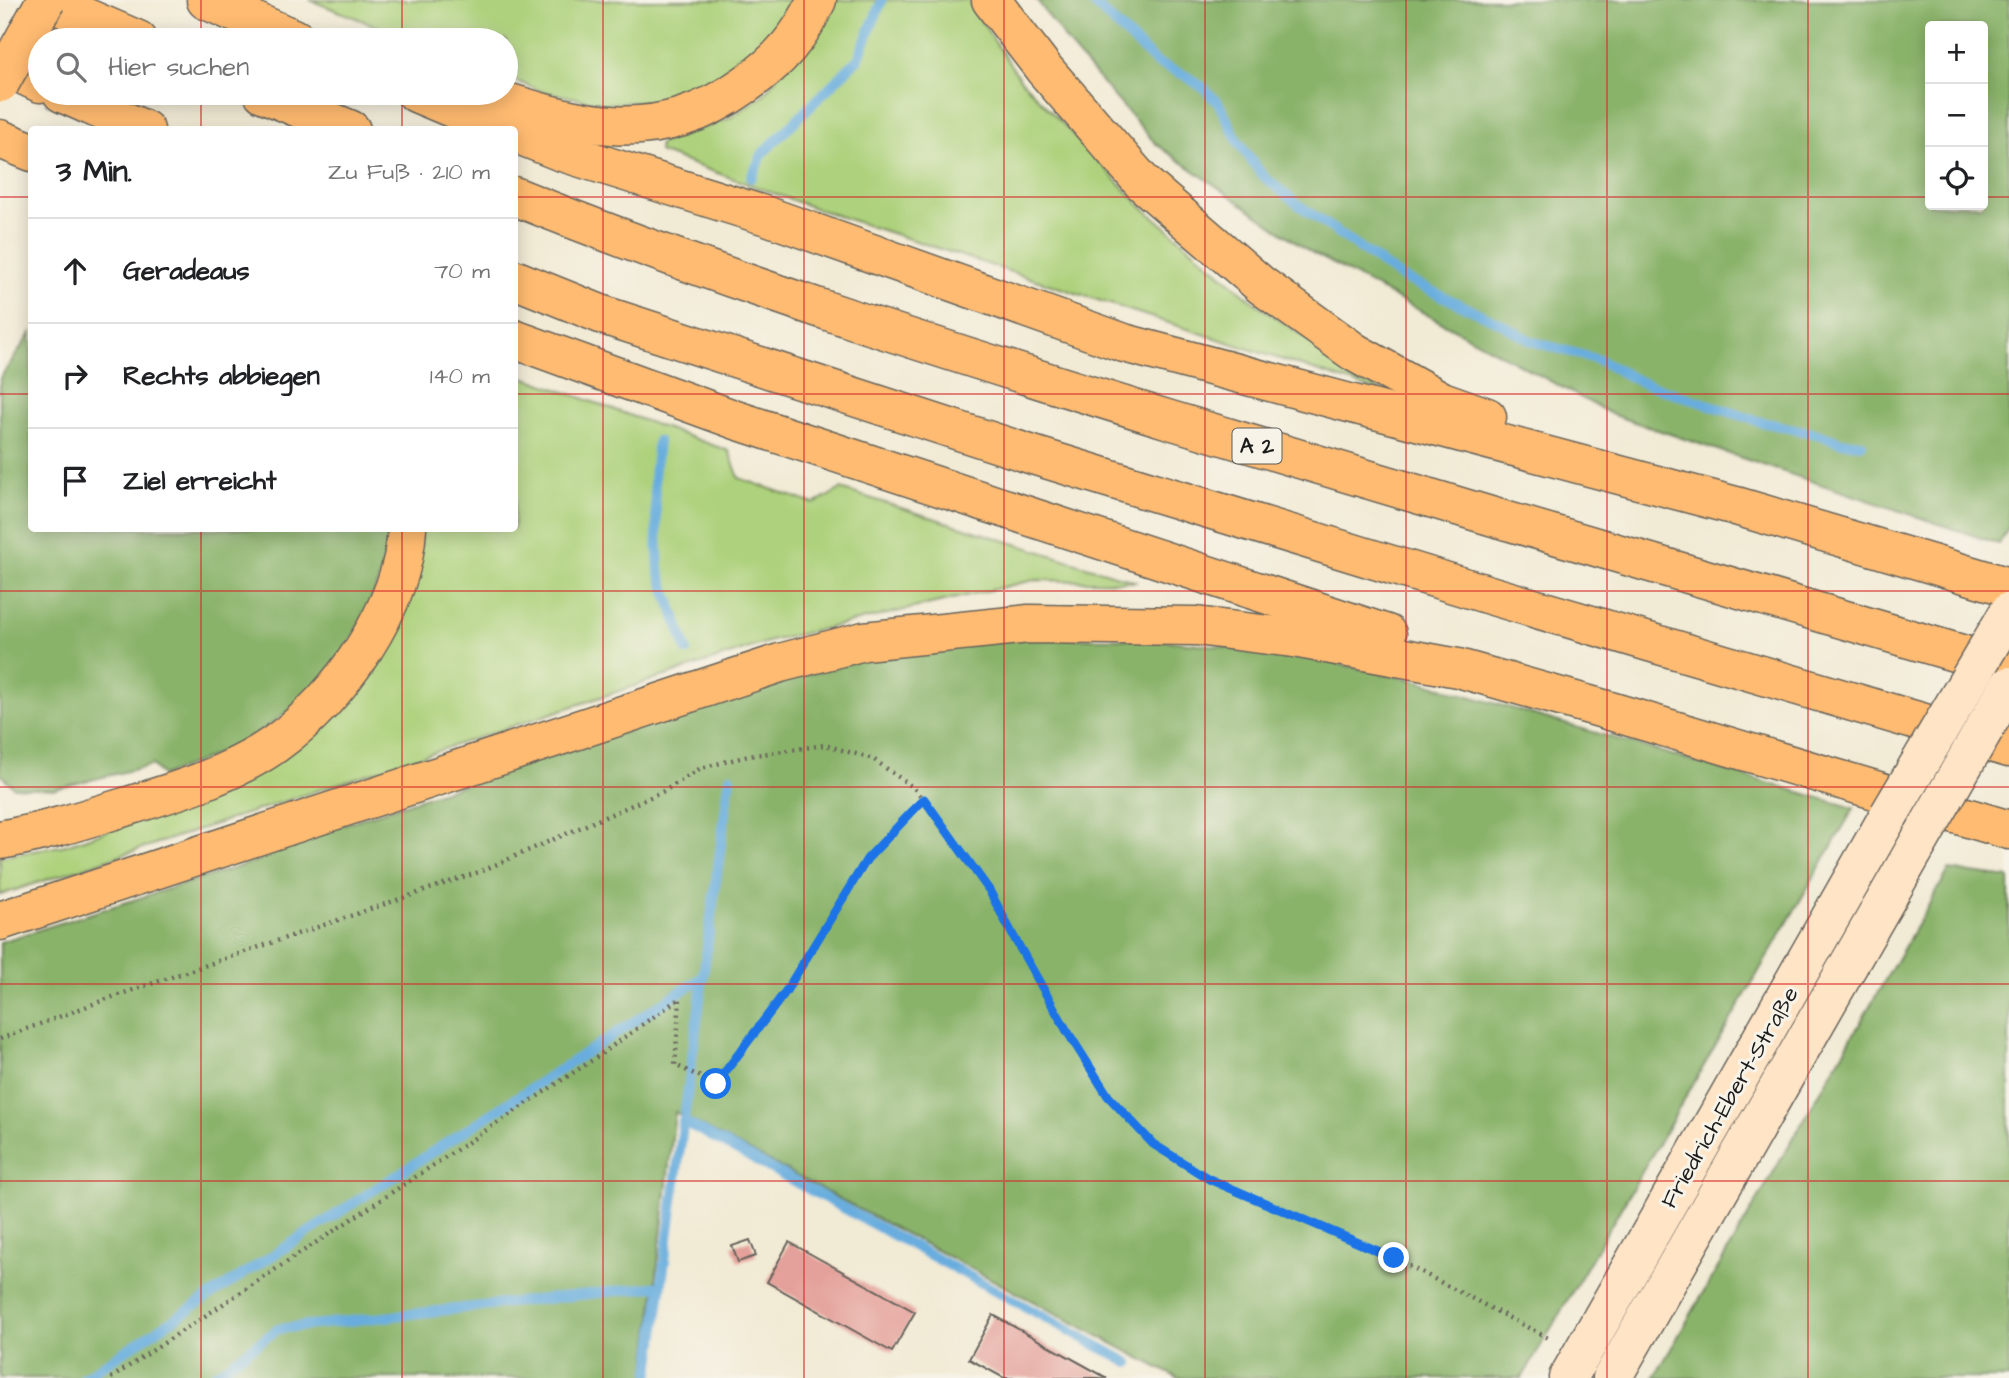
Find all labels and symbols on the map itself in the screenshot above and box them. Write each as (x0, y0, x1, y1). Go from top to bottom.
road number: A 2 (1232, 428, 1282, 464)
street label: Friedrich-Ebert-Straße (1653, 981, 1806, 1214)
route start (700, 1068, 731, 1099)
route end (1378, 1242, 1409, 1273)

